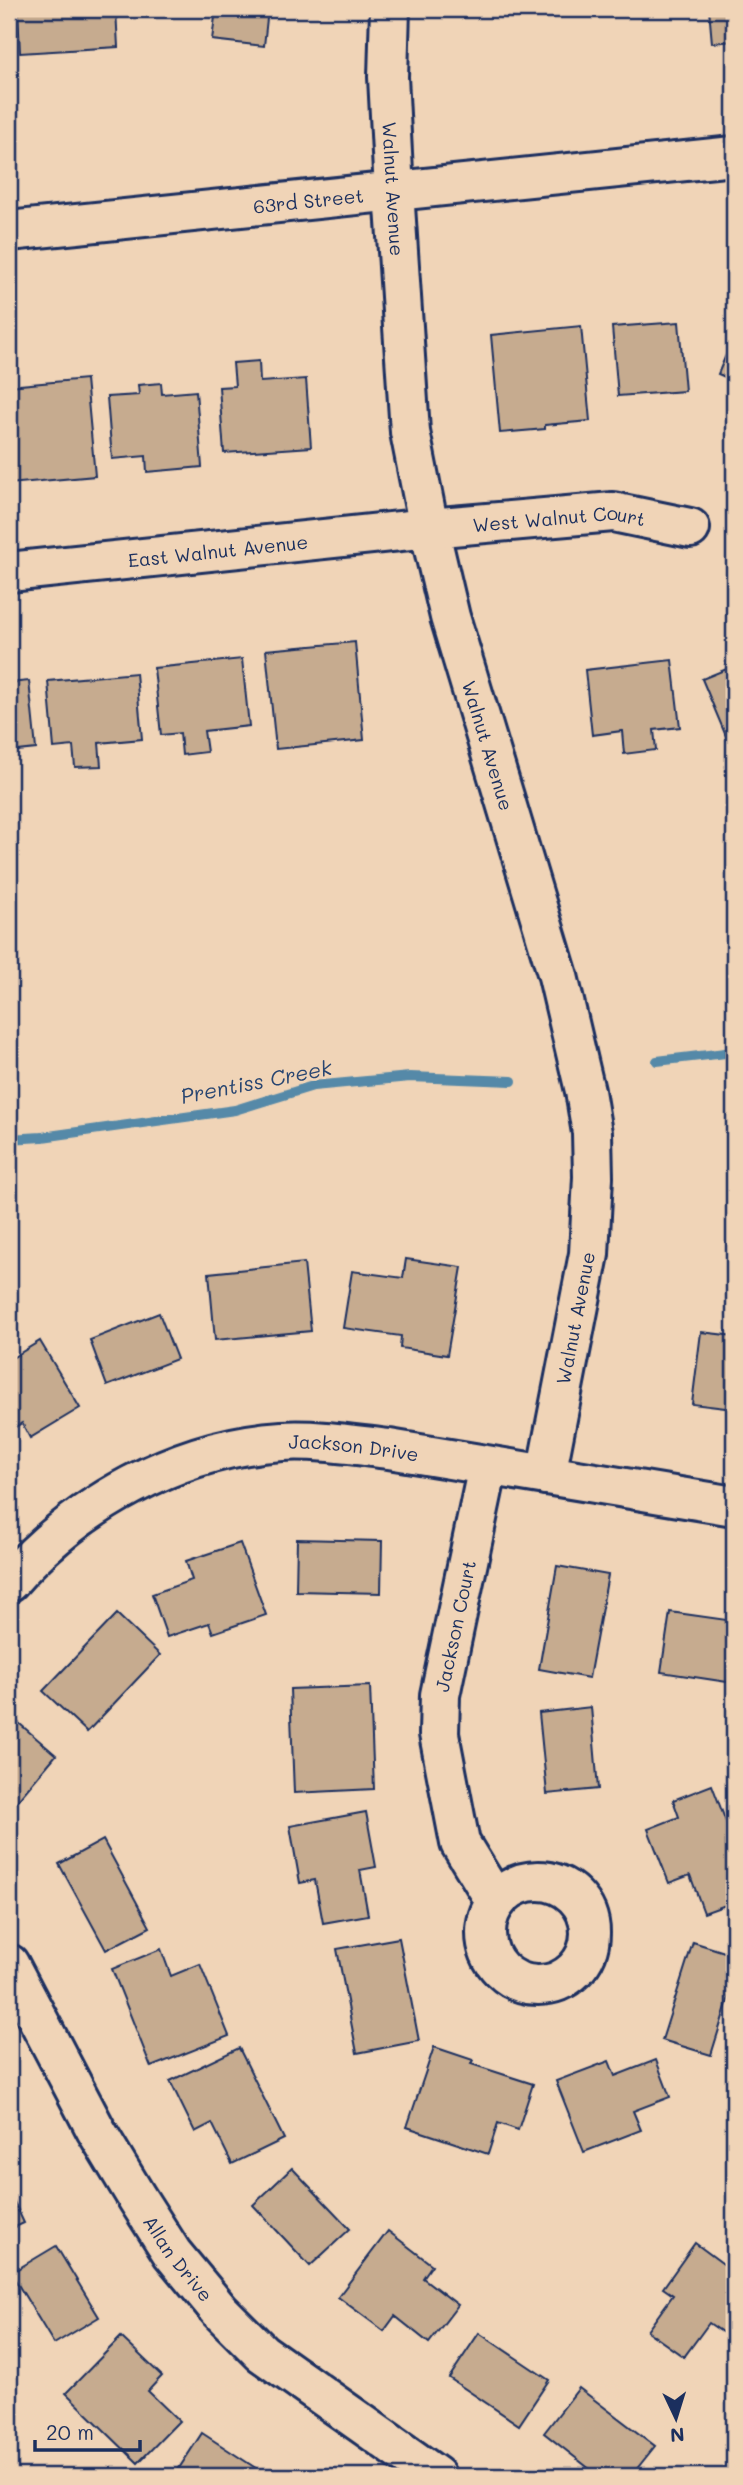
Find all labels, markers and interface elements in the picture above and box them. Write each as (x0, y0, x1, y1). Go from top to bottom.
street label: Walnut Avenue (378, 121, 411, 257)
street label: 63rd Street (252, 182, 365, 218)
street label: West Walnut Court (471, 499, 648, 537)
street label: East Walnut Avenue (127, 528, 309, 572)
street label: Walnut Avenue (457, 677, 520, 813)
water label: Prentiss Creek (178, 1053, 335, 1109)
street label: Walnut Avenue (550, 1250, 600, 1386)
street label: Jackson Drive (288, 1428, 421, 1466)
street label: Jackson Court (429, 1558, 481, 1694)
street label: Allan Drive (139, 2210, 219, 2306)
north arrow (642, 2384, 712, 2454)
scale bar (35, 2408, 140, 2452)
text: 20 m (46, 2418, 94, 2445)
text: N (669, 2422, 685, 2448)

